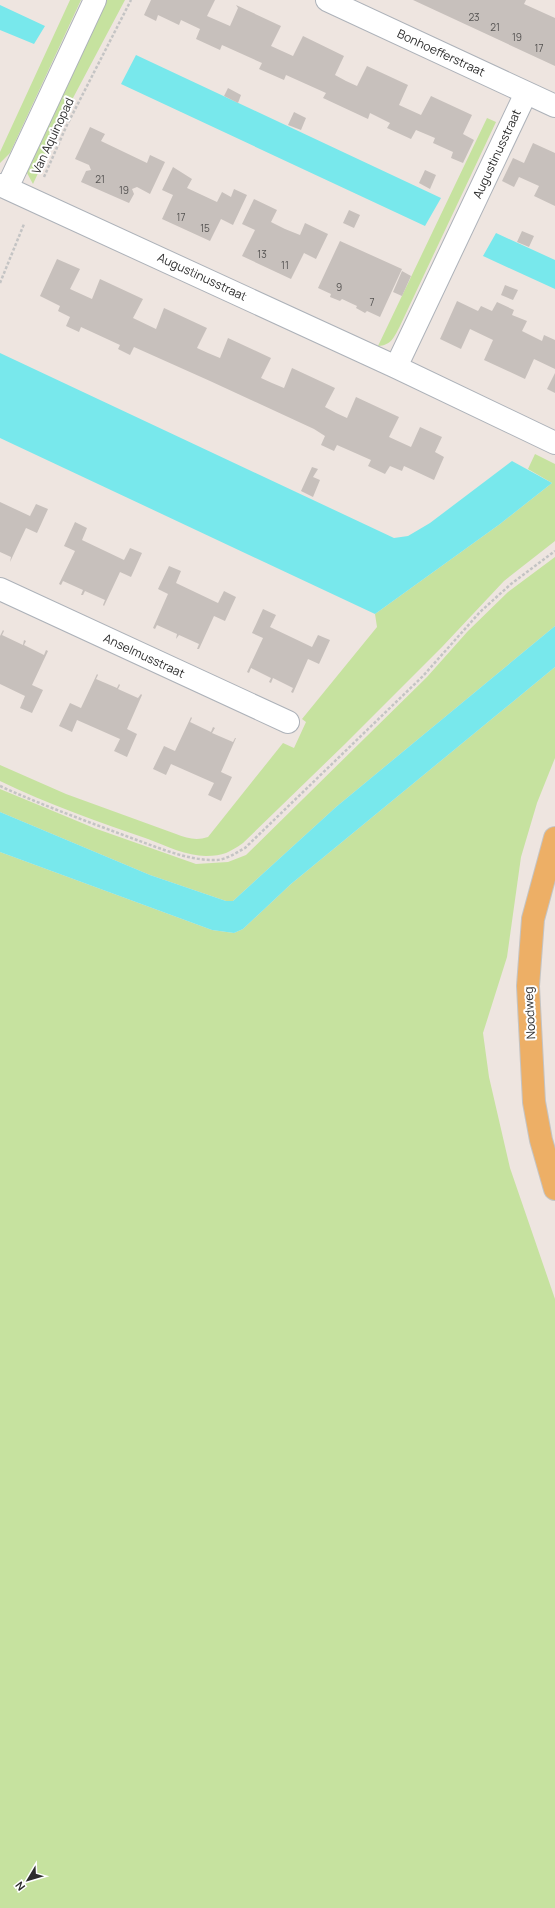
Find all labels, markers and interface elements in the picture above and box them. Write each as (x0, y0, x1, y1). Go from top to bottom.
house number: 23 (468, 10, 480, 24)
house number: 21 (490, 20, 500, 34)
street label: Bonhoefferstraat (395, 25, 488, 80)
house number: 19 (512, 30, 522, 44)
house number: 17 (535, 41, 543, 55)
street label: Van Aquinopad (27, 95, 78, 177)
street label: Augustinusstraat (468, 106, 525, 201)
house number: 21 (95, 172, 105, 186)
house number: 19 (119, 183, 129, 197)
house number: 17 (177, 210, 185, 224)
house number: 15 (200, 221, 210, 235)
house number: 13 (257, 247, 267, 261)
street label: Augustinusstraat (155, 248, 250, 305)
house number: 11 (281, 258, 289, 272)
house number: 9 (336, 280, 342, 294)
house number: 7 (369, 295, 375, 309)
street label: Anselmusstraat (101, 629, 188, 682)
street label: Noodweg (520, 986, 539, 1040)
north arrow (8, 1860, 48, 1900)
text: N (11, 1879, 28, 1894)

